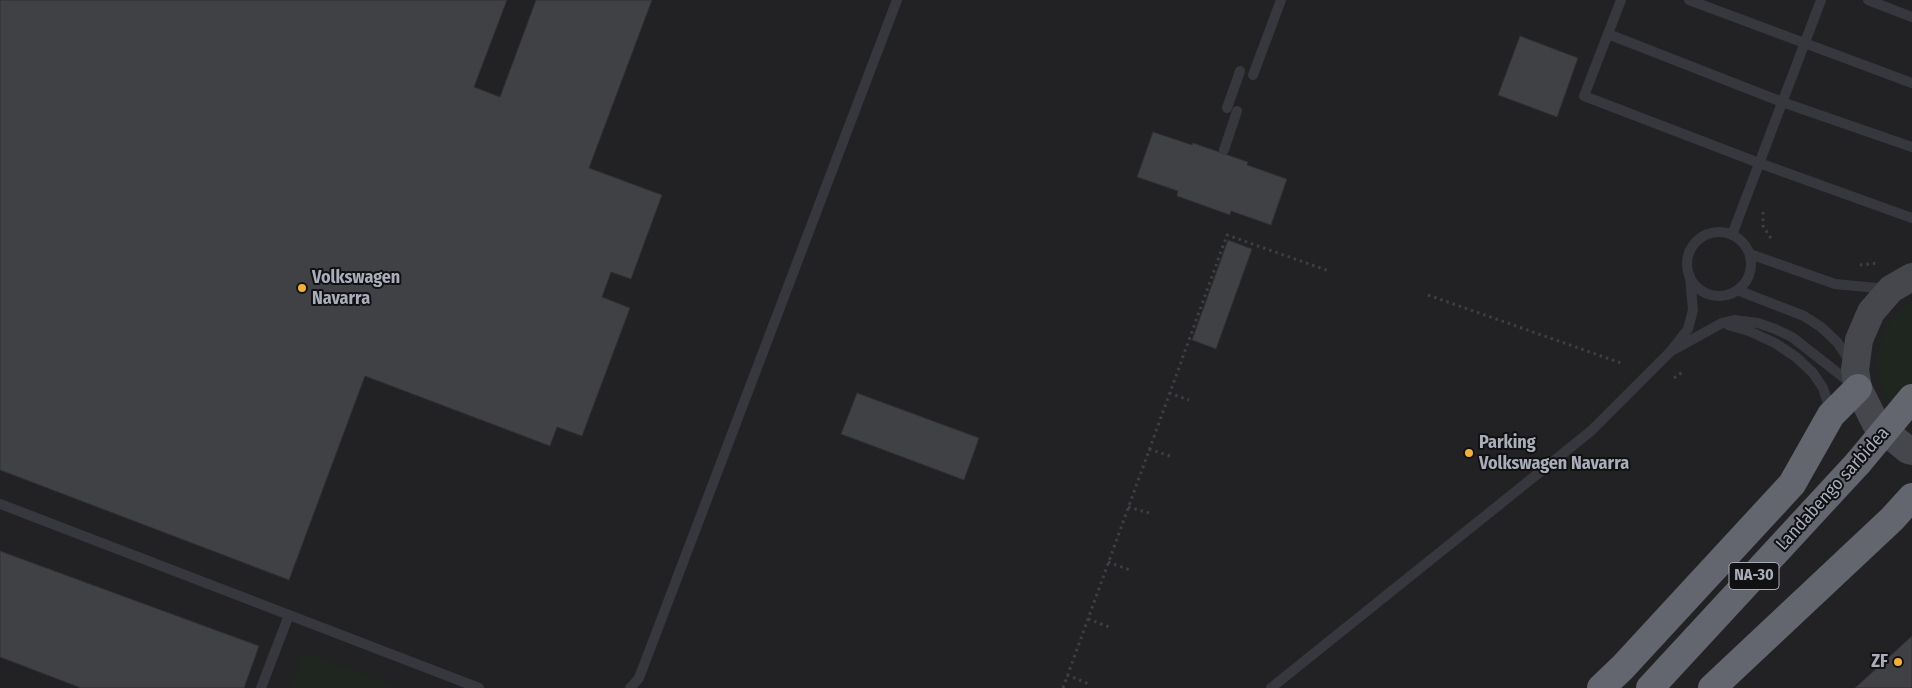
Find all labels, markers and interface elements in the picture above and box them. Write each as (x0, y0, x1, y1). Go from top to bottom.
place label: Volkswagen Navarra (312, 267, 400, 310)
marker: Volkswagen Navarra (296, 282, 308, 294)
street label: Landabengo sarbidea (1772, 423, 1894, 555)
place label: Parking Volkswagen Navarra (1479, 432, 1629, 474)
marker: Parking Volkswagen Navarra (1463, 447, 1475, 459)
road number: NA-30 (1729, 562, 1779, 590)
place label: ZF (1871, 651, 1888, 673)
marker: ZF (1892, 656, 1904, 668)

